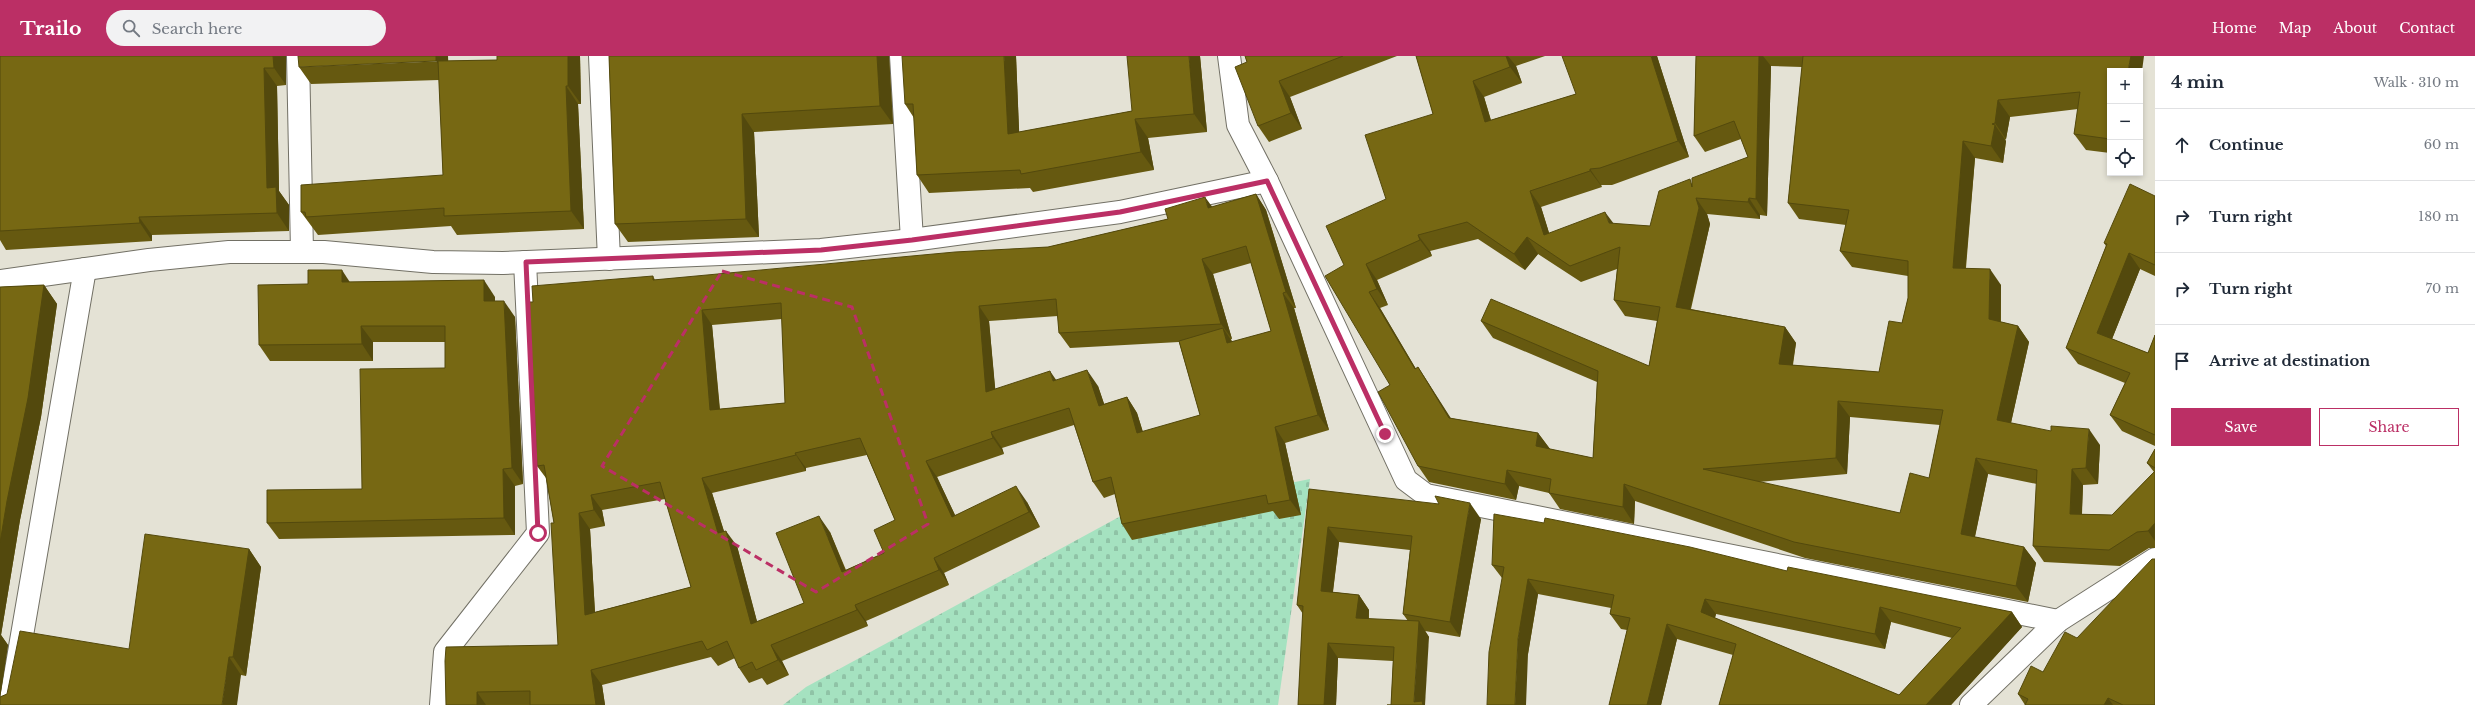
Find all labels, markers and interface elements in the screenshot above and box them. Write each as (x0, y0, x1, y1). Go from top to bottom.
search box (106, 10, 386, 46)
text: Trailo (20, 17, 82, 40)
icon: search (120, 17, 142, 39)
text: Search here (152, 19, 242, 38)
text: Home (2212, 19, 2257, 37)
text: Map (2279, 19, 2311, 37)
text: About (2333, 19, 2377, 37)
text: Contact (2399, 19, 2455, 37)
map controls (2107, 68, 2143, 176)
button: + (2107, 68, 2143, 104)
text: 4 min (2171, 72, 2224, 93)
text: Walk · 310 m (2374, 74, 2459, 91)
button: − (2107, 104, 2143, 140)
icon: ahead (2171, 134, 2193, 156)
text: Continue (2209, 135, 2284, 154)
text: 60 m (2424, 136, 2459, 153)
button: locate (2107, 140, 2143, 176)
icon: right (2171, 206, 2193, 228)
text: Turn right (2209, 207, 2292, 226)
text: 180 m (2418, 208, 2459, 225)
icon: right (2171, 278, 2193, 300)
text: Turn right (2209, 279, 2292, 298)
text: 70 m (2426, 280, 2459, 297)
icon: arrive (2171, 350, 2193, 372)
text: Arrive at destination (2209, 351, 2370, 370)
button: Save (2171, 408, 2311, 446)
button: Share (2319, 408, 2459, 446)
route end (1376, 425, 1394, 443)
route start (529, 524, 547, 542)

